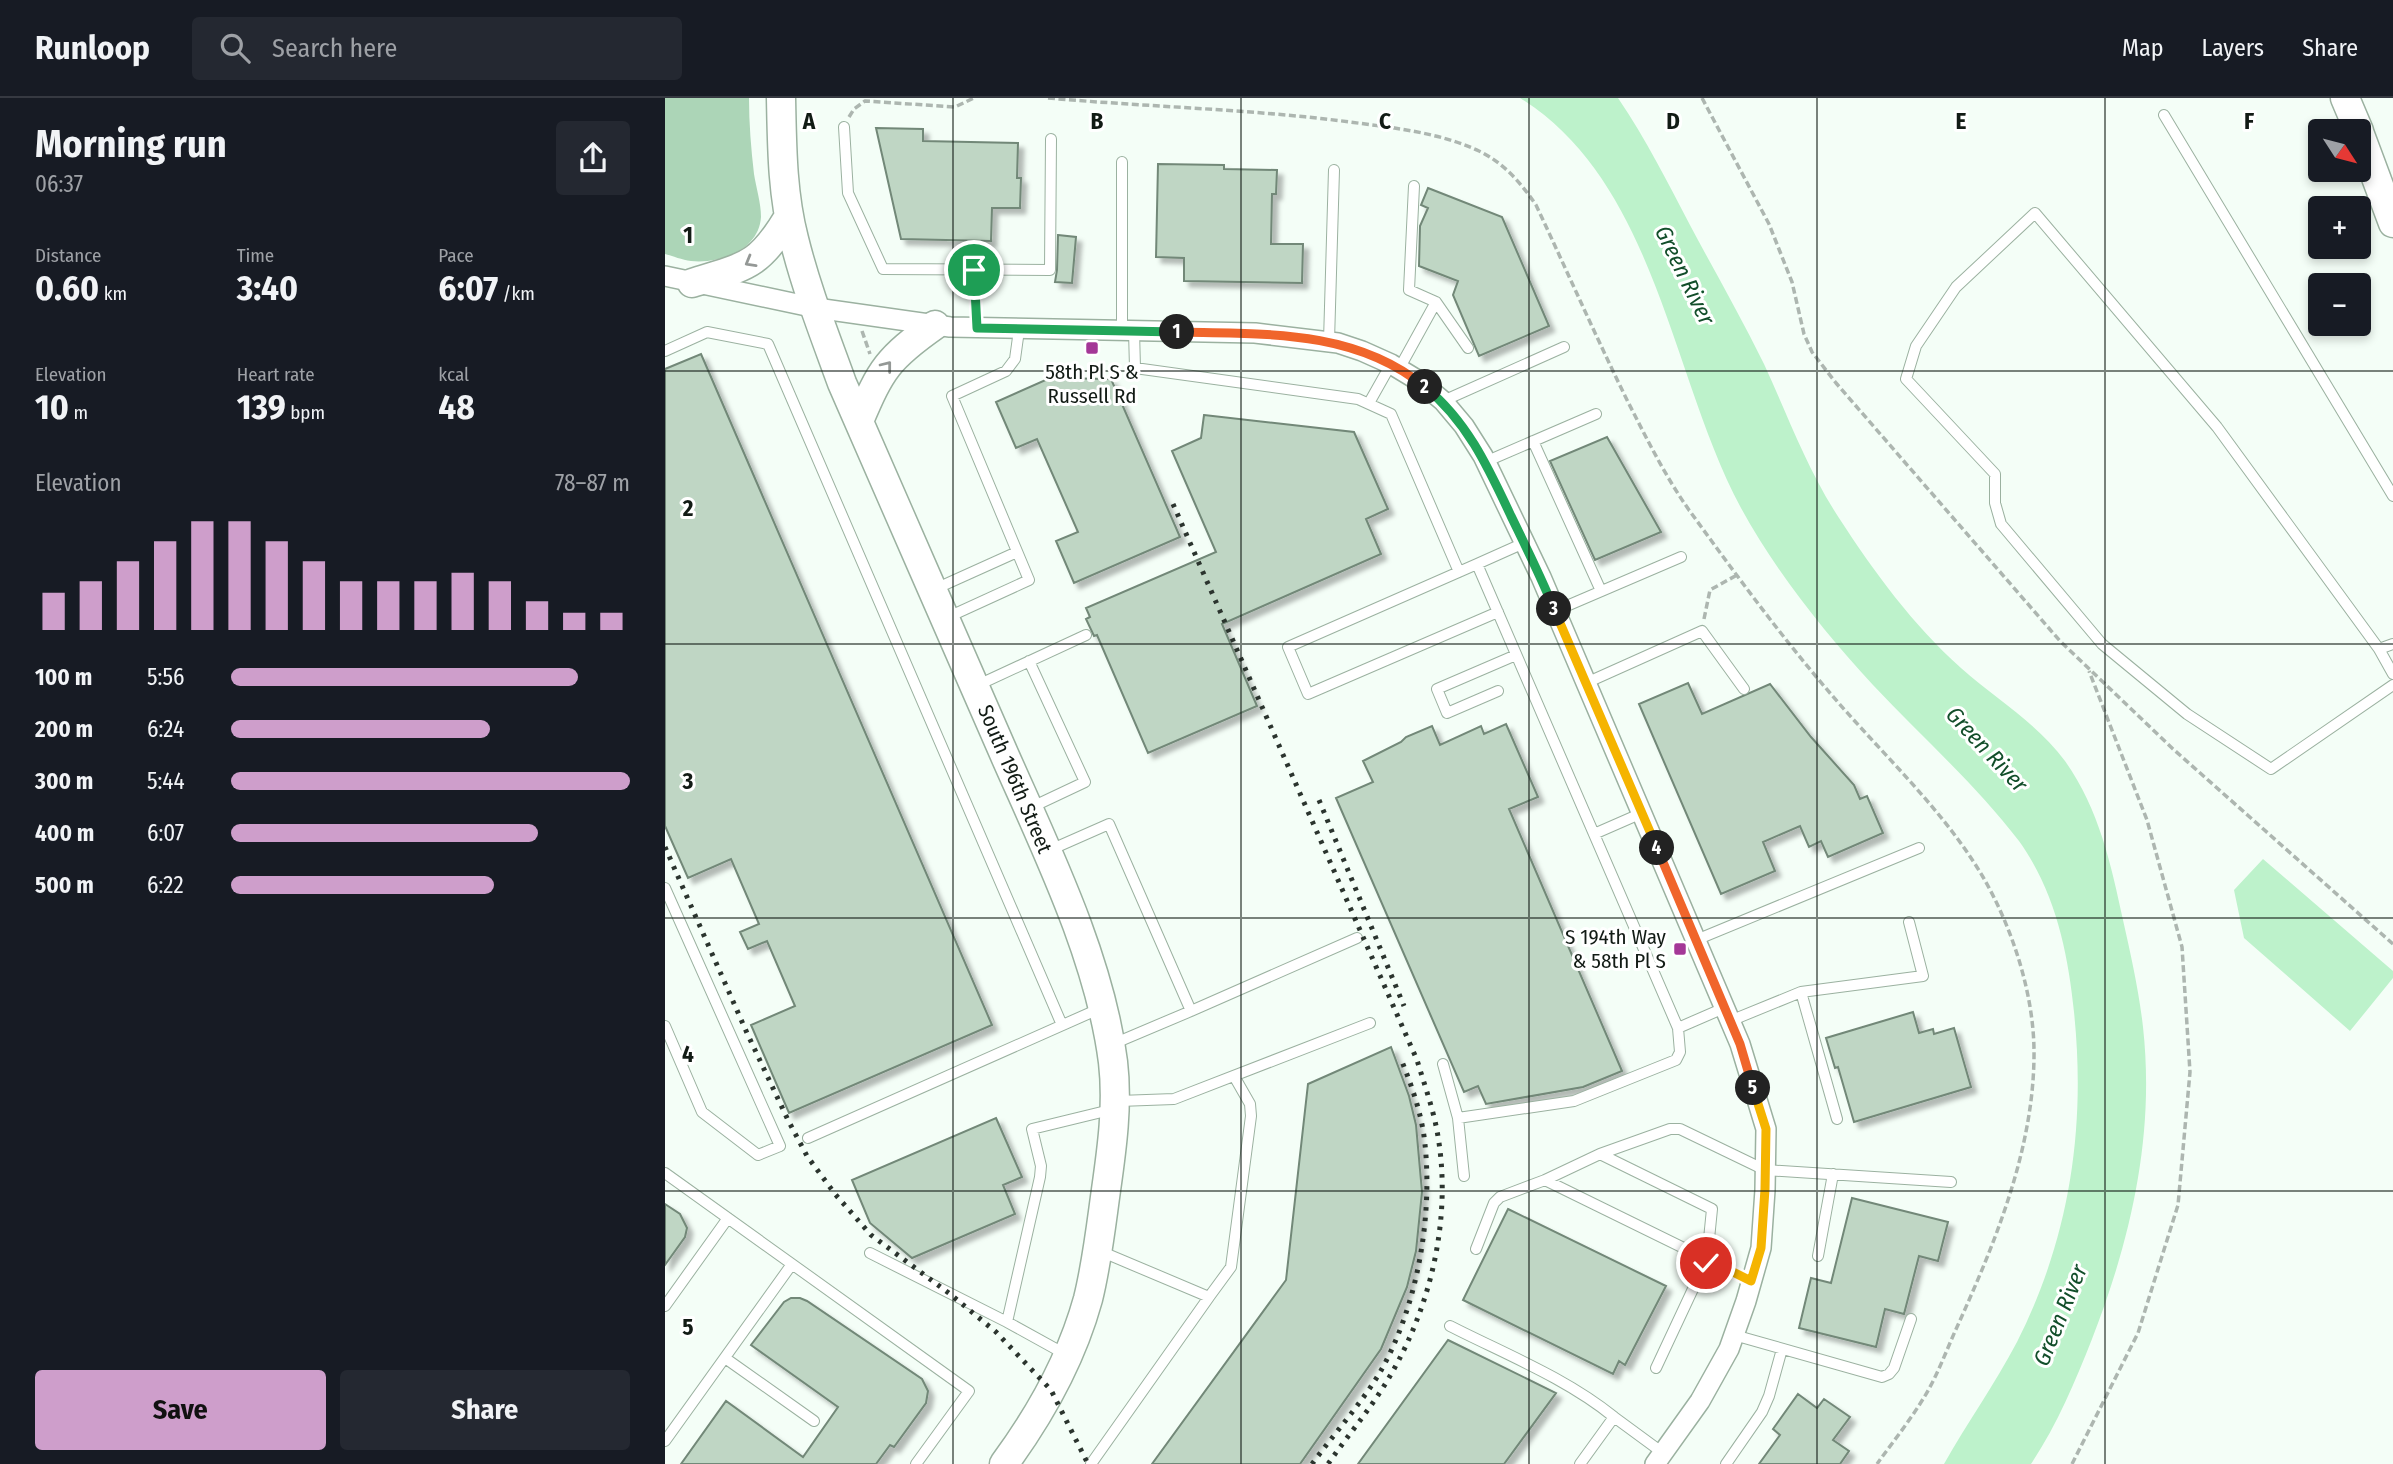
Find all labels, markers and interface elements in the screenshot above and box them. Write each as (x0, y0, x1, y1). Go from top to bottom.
search box (192, 17, 682, 80)
text: Runloop (35, 28, 150, 68)
icon: search (216, 29, 254, 67)
text: Search here (272, 33, 397, 64)
text: Map (2122, 34, 2164, 62)
text: Layers (2202, 34, 2264, 62)
text: Share (2302, 34, 2358, 62)
text: A (802, 107, 816, 135)
text: B (1091, 107, 1104, 135)
text: C (1379, 107, 1391, 135)
text: D (1666, 107, 1680, 135)
text: E (1956, 107, 1967, 135)
text: F (2244, 107, 2254, 135)
north arrow (2308, 119, 2371, 182)
map controls (2308, 119, 2371, 336)
text: Morning run (35, 121, 227, 167)
button: share (556, 121, 630, 195)
text: 06:37 (35, 170, 83, 198)
button: + (2308, 196, 2371, 259)
text: 1 (683, 221, 693, 249)
water label: Green River (1649, 221, 1721, 330)
pin (944, 240, 1004, 300)
text: Distance (35, 244, 102, 267)
text: Time (237, 244, 274, 267)
text: Pace (438, 244, 474, 267)
icon: arrive (955, 251, 993, 289)
one-way arrow (745, 254, 757, 267)
text: 0.60 (35, 267, 99, 309)
text: 3:40 (237, 267, 298, 309)
text: 6:07 (438, 267, 498, 309)
button: − (2308, 273, 2371, 336)
text: km (99, 282, 127, 305)
text: /km (498, 282, 535, 305)
pin: 1 (1159, 314, 1195, 350)
text: 1 (1172, 320, 1181, 343)
marker: 58th Pl S & Russell Rd (1084, 340, 1100, 356)
place label: 58th Pl S & Russell Rd (1045, 359, 1139, 409)
one-way arrow (879, 361, 892, 373)
text: Elevation (35, 363, 107, 386)
text: Heart rate (237, 363, 315, 386)
text: kcal (438, 363, 469, 386)
pin: 2 (1407, 370, 1443, 404)
text: 2 (1420, 375, 1429, 398)
text: 10 (35, 386, 69, 428)
text: 139 (237, 386, 286, 428)
text: 48 (438, 386, 475, 428)
text: m (69, 401, 88, 424)
text: bpm (286, 401, 325, 424)
text: Elevation (35, 469, 122, 497)
text: 78–87 m (555, 469, 630, 497)
text: 2 (682, 494, 694, 522)
pin: 3 (1537, 592, 1571, 626)
text: 3 (1549, 597, 1558, 620)
text: 100 m (35, 663, 92, 691)
text: 5:56 (147, 663, 185, 691)
water label: Green River (1940, 700, 2034, 798)
street label: South 196th Street (972, 701, 1058, 857)
text: 200 m (35, 715, 93, 743)
text: 6:24 (147, 715, 184, 743)
text: 300 m (35, 767, 93, 795)
text: 5:44 (147, 767, 185, 795)
text: 3 (682, 767, 694, 795)
text: 400 m (35, 819, 94, 847)
text: 6:07 (147, 819, 184, 847)
pin: 4 (1639, 830, 1675, 866)
text: 4 (1652, 836, 1661, 859)
text: 500 m (35, 871, 94, 899)
text: 6:22 (147, 871, 184, 899)
place label: S 194th Way & 58th Pl S (1565, 924, 1667, 974)
marker: S 194th Way & 58th Pl S (1672, 941, 1688, 957)
text: 4 (682, 1040, 694, 1068)
pin: 5 (1735, 1070, 1771, 1105)
text: 5 (1748, 1076, 1757, 1099)
pin (1676, 1233, 1736, 1293)
icon: check (1687, 1244, 1725, 1282)
water label: Green River (2027, 1259, 2093, 1370)
text: 5 (682, 1313, 694, 1341)
button: Save (35, 1370, 326, 1450)
button: Share (340, 1370, 630, 1450)

